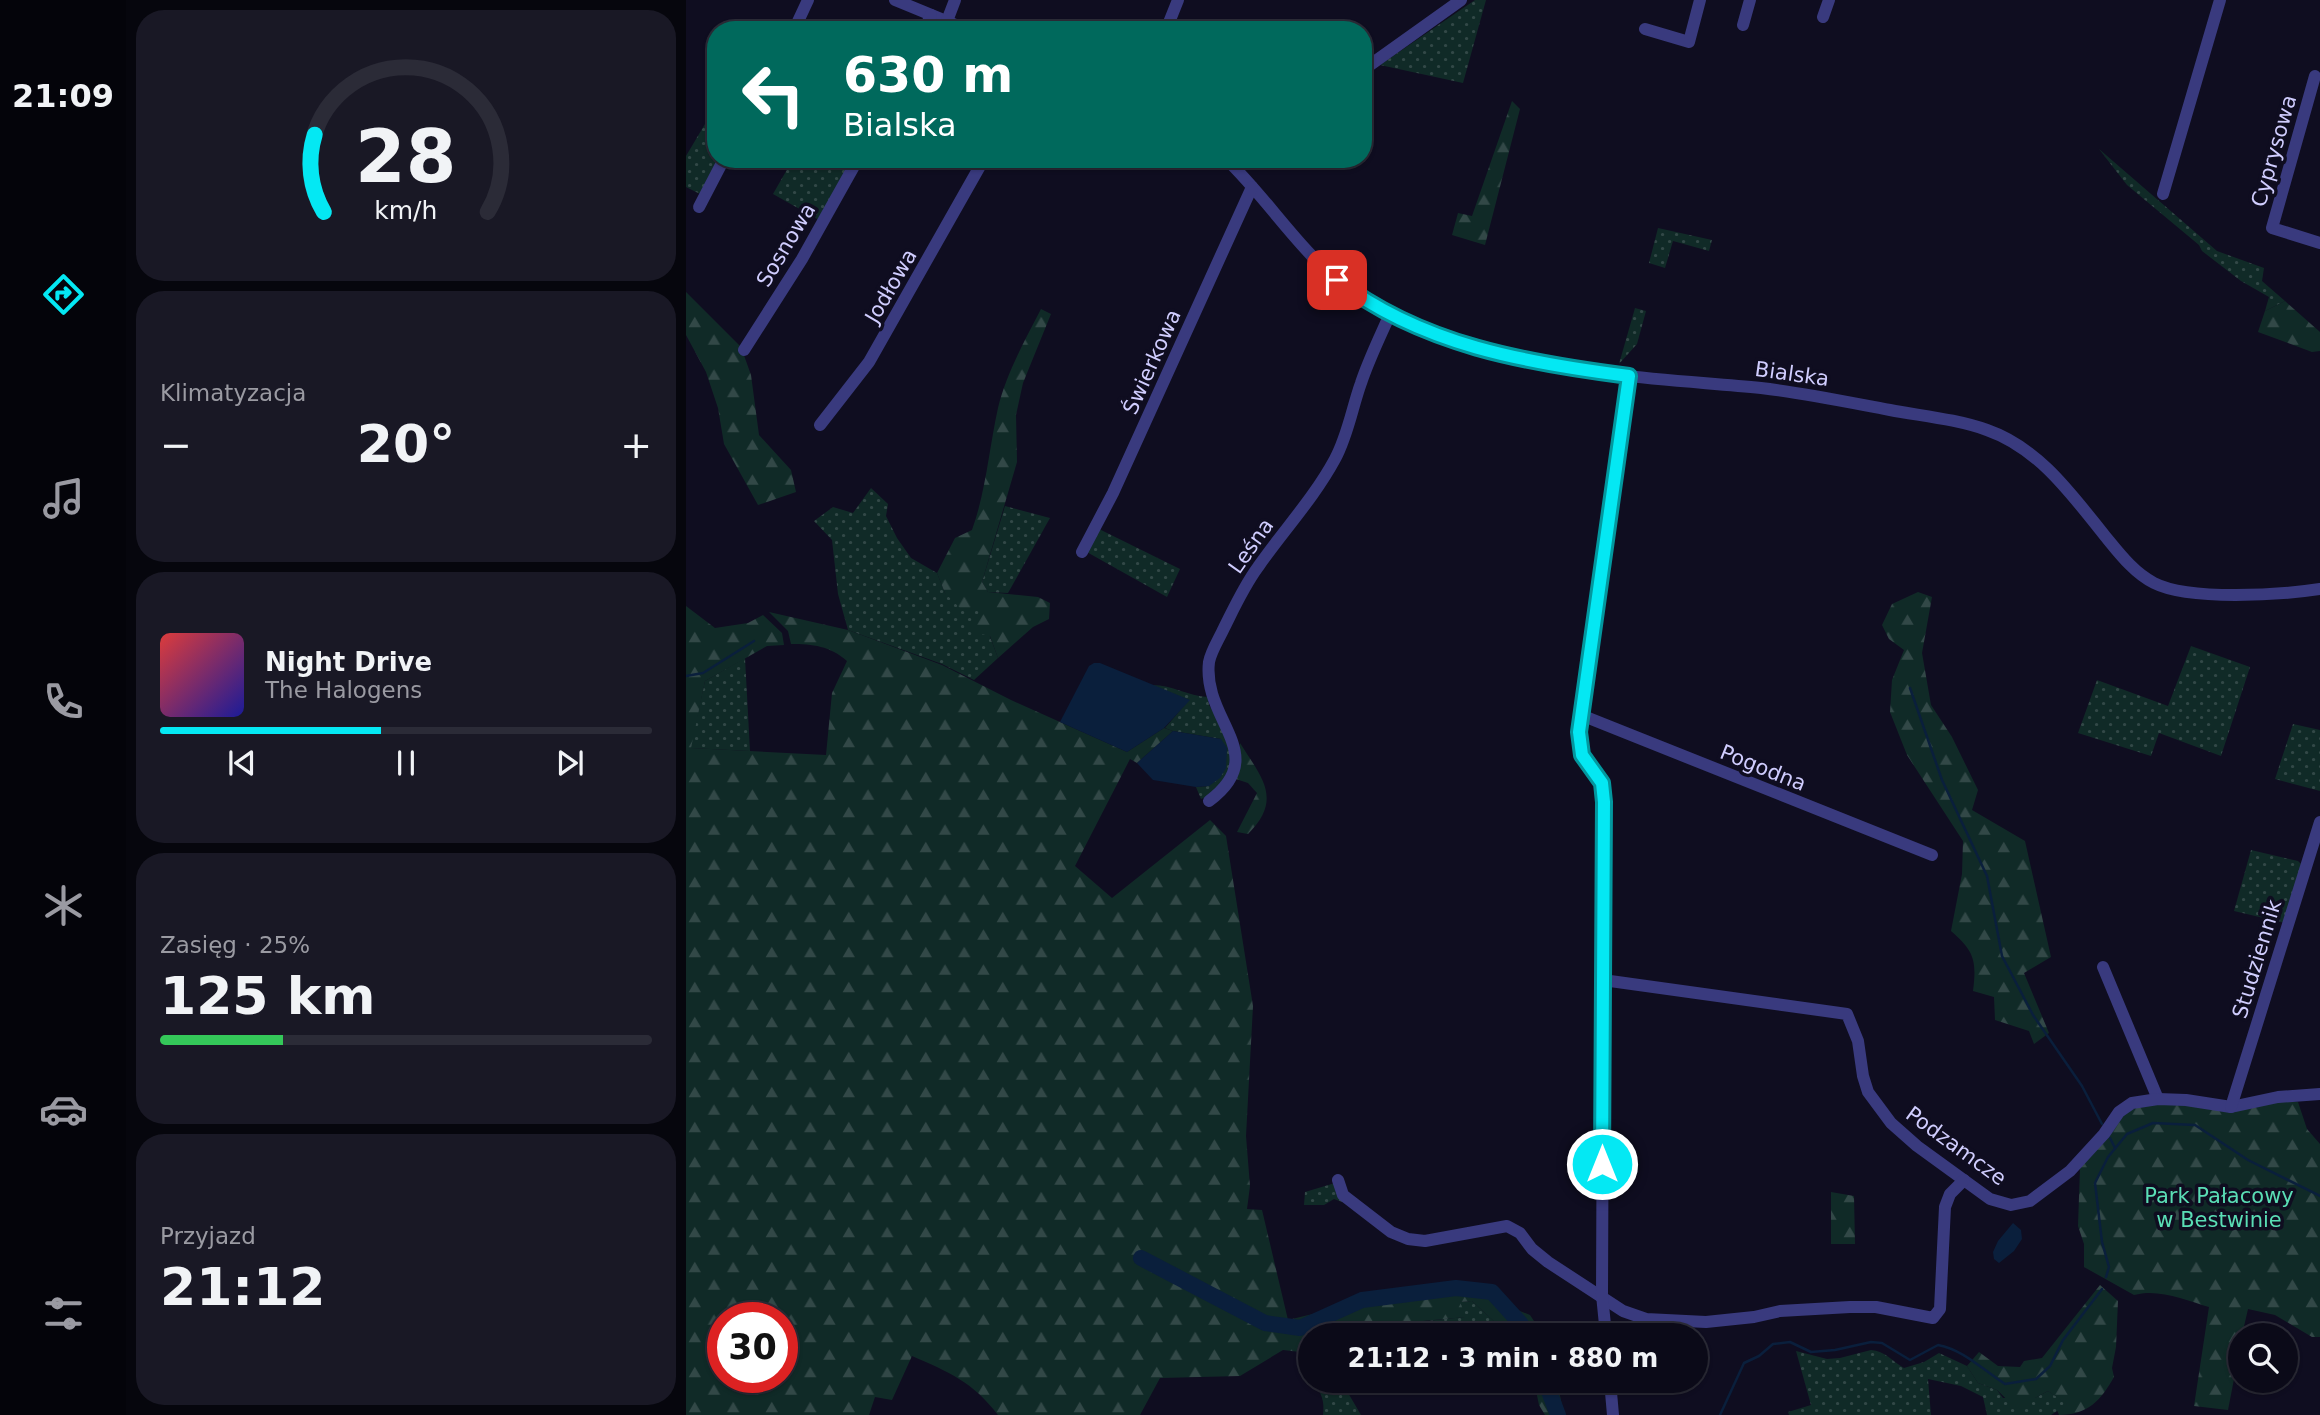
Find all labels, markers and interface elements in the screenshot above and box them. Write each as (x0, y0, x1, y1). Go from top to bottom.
text: 630 m (843, 47, 1013, 104)
icon: left (728, 49, 819, 140)
text: 21:09 (12, 77, 114, 115)
street label: Cyprysowa (2247, 92, 2301, 210)
text: Bialska (843, 106, 957, 144)
text: 28 (355, 114, 457, 199)
text: km/h (374, 195, 438, 224)
street label: Sosnowa (752, 199, 820, 291)
street label: Jodłowa (859, 245, 922, 329)
pin (1307, 250, 1367, 310)
icon: arrive (1318, 261, 1356, 299)
icon: directions (39, 270, 88, 319)
street label: Świerkowa (1117, 305, 1186, 418)
street label: Bialska (1753, 357, 1831, 391)
text: Klimatyzacja (160, 380, 306, 406)
text: 20° (357, 414, 455, 474)
text: − (160, 423, 192, 467)
text: + (620, 423, 652, 467)
icon: music (39, 474, 88, 523)
street label: Leśna (1224, 514, 1278, 578)
text: Night Drive (265, 647, 432, 677)
icon: phone (39, 677, 88, 726)
text: The Halogens (265, 677, 422, 703)
street label: Pogodna (1717, 740, 1809, 796)
icon: previous (223, 744, 261, 782)
icon: pause (387, 744, 425, 782)
icon: next (551, 744, 589, 782)
icon: climate (39, 881, 88, 930)
street label: Studziennik (2228, 896, 2287, 1021)
text: Zasięg · 25% (160, 932, 310, 958)
text: 125 km (160, 966, 375, 1026)
icon: car (39, 1085, 88, 1134)
street label: Podzamcze (1901, 1102, 2011, 1190)
position arrow (1565, 1127, 1639, 1201)
park label: Park Pałacowy w Bestwinie (2144, 1184, 2294, 1232)
text: Przyjazd (160, 1223, 256, 1249)
text: 21:12 (160, 1257, 326, 1317)
icon: filters (39, 1289, 88, 1338)
speed limit sign: 30 (707, 1302, 798, 1393)
map controls (2228, 1323, 2298, 1393)
button: search (2228, 1323, 2298, 1393)
text: 21:12 · 3 min · 880 m (1348, 1343, 1658, 1373)

